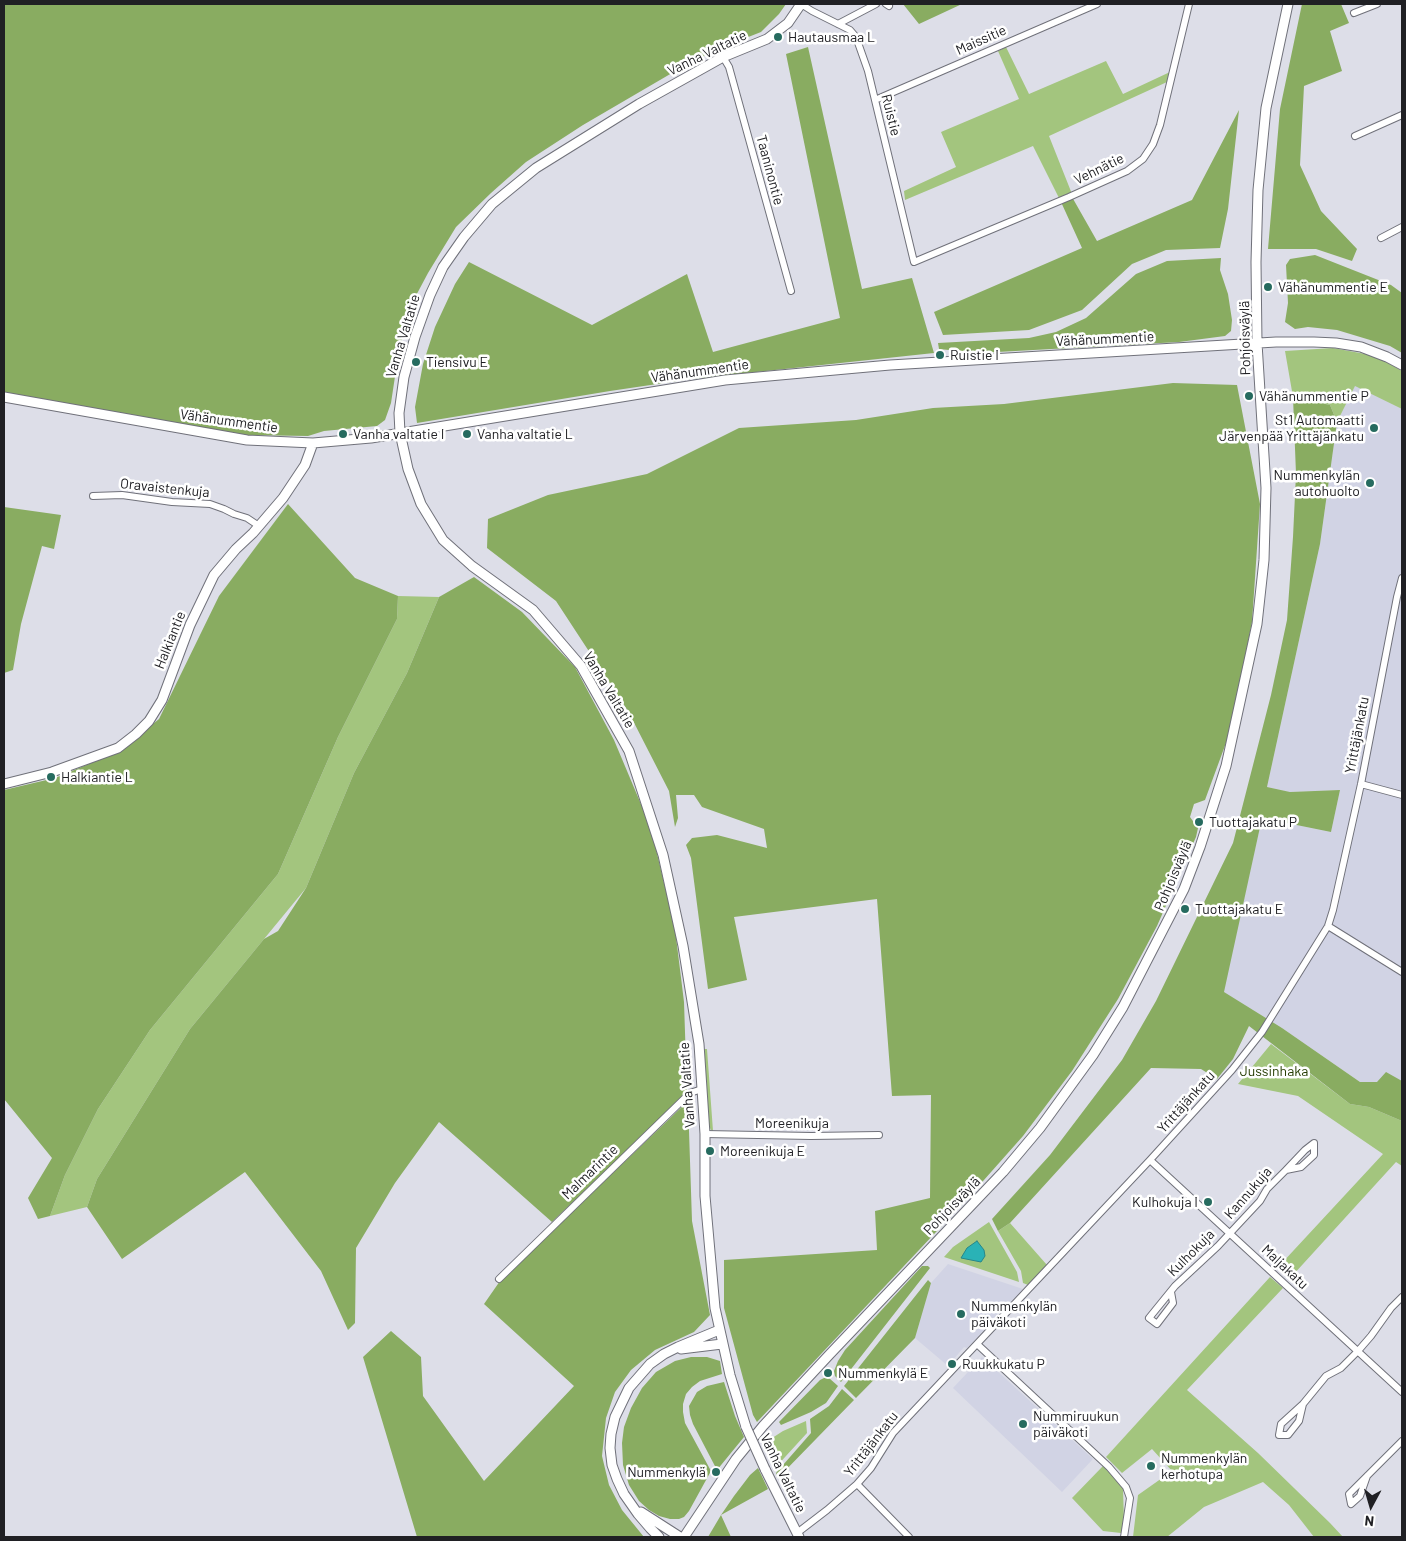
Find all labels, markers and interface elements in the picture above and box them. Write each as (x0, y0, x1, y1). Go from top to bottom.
street label: Maissitie (953, 21, 1009, 59)
street label: Vanha Valtatie (665, 27, 749, 79)
place label: Hautausmaa L (788, 29, 875, 45)
marker: Hautausmaa L (772, 31, 784, 43)
street label: Ruistie (878, 92, 904, 138)
street label: Taaninontie (753, 133, 787, 207)
street label: Vehnätie (1071, 150, 1127, 188)
place label: Vähänummentie E (1278, 279, 1388, 295)
marker: Vähänummentie E (1262, 281, 1274, 293)
street label: Vanha Valtatie (382, 292, 424, 380)
street label: Pohjoisväylä (1236, 301, 1254, 375)
street label: Vähänummentie (1055, 328, 1155, 350)
place label: Ruistie I (950, 347, 999, 363)
marker: Ruistie I (934, 349, 946, 361)
place label: Tiensivu E (426, 354, 488, 370)
marker: Tiensivu E (410, 356, 422, 368)
street label: Vähänummentie (650, 356, 750, 386)
place label: Vähänummentie P (1259, 388, 1369, 404)
marker: Vähänummentie P (1243, 390, 1255, 402)
street label: Vähänummentie (179, 406, 279, 436)
place label: St1 Automaatti Järvenpää Yrittäjänkatu (1219, 412, 1364, 444)
marker: St1 Automaatti Järvenpää Yrittäjänkatu (1368, 422, 1380, 434)
place label: Vanha valtatie I (353, 426, 444, 442)
place label: Vanha valtatie L (477, 426, 573, 442)
marker: Vanha valtatie I (337, 428, 349, 440)
marker: Vanha valtatie L (461, 428, 473, 440)
place label: Nummenkylän autohuolto (1274, 467, 1360, 500)
street label: Oravaistenkuja (119, 475, 211, 501)
marker: Nummenkylän autohuolto (1364, 477, 1376, 489)
street label: Halkiantie (151, 609, 189, 671)
street label: Vanha Valtatie (580, 649, 638, 731)
street label: Yrittäjänkatu (1341, 695, 1373, 775)
place label: Halkiantie L (61, 769, 133, 785)
marker: Halkiantie L (45, 771, 57, 783)
place label: Tuottajakatu P (1209, 814, 1297, 830)
marker: Tuottajakatu P (1193, 816, 1205, 828)
street label: Pohjoisväylä (1151, 838, 1195, 914)
place label: Tuottajakatu E (1195, 901, 1283, 917)
marker: Tuottajakatu E (1179, 903, 1191, 915)
street label: Vanha Valtatie (676, 1042, 698, 1128)
park label: Jussinhaka (1240, 1063, 1308, 1079)
street label: Yrittäjänkatu (1154, 1067, 1218, 1137)
street label: Moreenikuja (755, 1115, 829, 1131)
street label: Malmarintie (558, 1141, 622, 1203)
place label: Moreenikuja E (720, 1143, 805, 1159)
marker: Moreenikuja E (704, 1145, 716, 1157)
street label: Kannukuja (1221, 1164, 1275, 1222)
street label: Pohjoisväylä (920, 1173, 984, 1239)
place label: Kulhokuja I (1132, 1194, 1198, 1210)
marker: Kulhokuja I (1202, 1196, 1214, 1208)
street label: Kulhokuja (1164, 1226, 1218, 1280)
street label: Maljakatu (1258, 1241, 1312, 1293)
place label: Nummenkylän päiväkoti (971, 1298, 1057, 1330)
marker: Nummenkylän päiväkoti (955, 1308, 967, 1320)
place label: Ruukkukatu P (962, 1356, 1045, 1372)
marker: Ruukkukatu P (946, 1358, 958, 1370)
place label: Nummenkylä E (838, 1365, 928, 1381)
marker: Nummenkylä E (822, 1367, 834, 1379)
street label: Yrittäjänkatu (840, 1408, 902, 1480)
place label: Nummiruukun päiväkoti (1033, 1408, 1119, 1440)
marker: Nummiruukun päiväkoti (1017, 1418, 1029, 1430)
street label: Vanha Valtatie (757, 1431, 809, 1515)
place label: Nummenkylän kerhotupa (1161, 1450, 1247, 1482)
marker: Nummenkylän kerhotupa (1145, 1460, 1157, 1472)
place label: Nummenkylä (627, 1464, 706, 1480)
marker: Nummenkylä (710, 1466, 722, 1478)
north arrow (1346, 1481, 1396, 1531)
text: N (1364, 1512, 1375, 1530)

